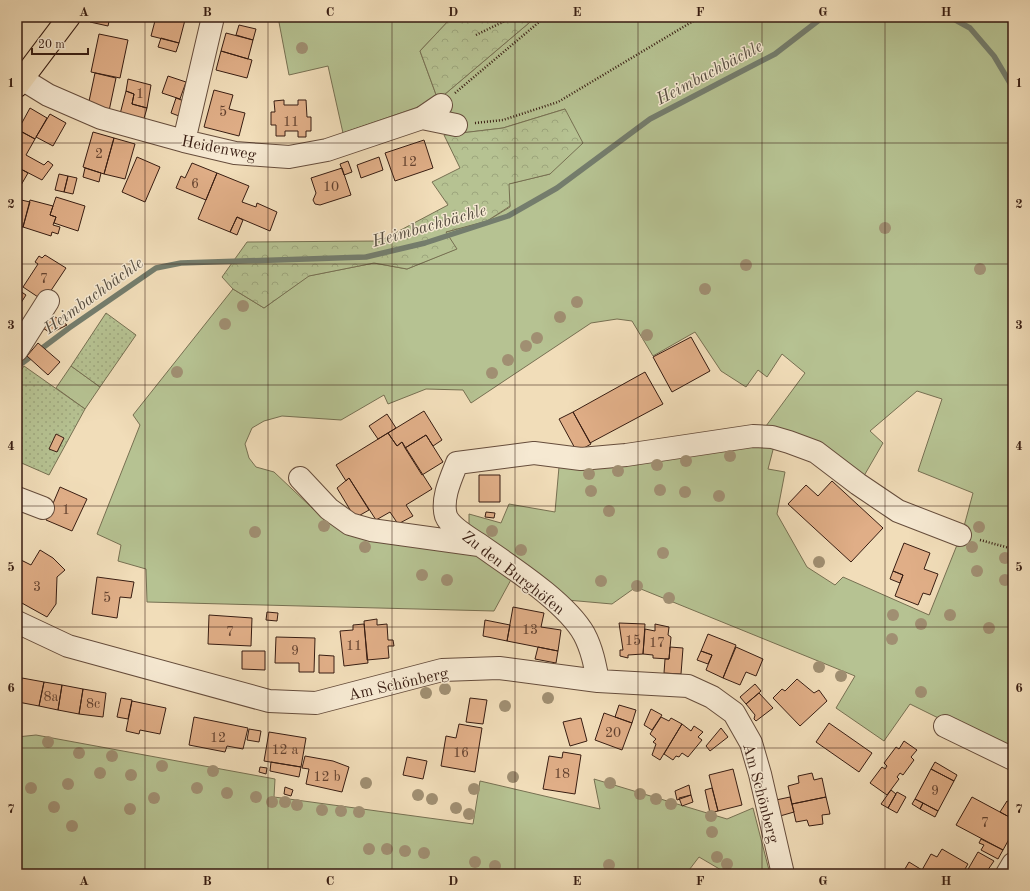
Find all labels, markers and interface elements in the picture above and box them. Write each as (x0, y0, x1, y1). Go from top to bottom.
text: A (79, 6, 89, 19)
text: B (202, 6, 212, 19)
text: C (326, 6, 334, 19)
text: D (448, 6, 458, 19)
text: E (573, 6, 582, 19)
text: F (696, 6, 705, 19)
text: G (818, 6, 828, 19)
text: H (941, 6, 952, 19)
scale bar (32, 30, 88, 56)
water label: Heimbachbächle (653, 38, 766, 109)
text: 20 m (38, 39, 65, 51)
text: 1 (7, 77, 15, 90)
text: 1 (1015, 77, 1023, 90)
house number: 1 (136, 87, 144, 101)
house number: 5 (219, 105, 227, 119)
house number: 11 (283, 115, 299, 129)
street label: Heidenweg (180, 134, 258, 164)
house number: 2 (95, 147, 103, 161)
house number: 12 (401, 155, 417, 169)
house number: 6 (191, 177, 199, 191)
house number: 10 (323, 180, 339, 194)
text: 2 (7, 198, 15, 211)
text: 2 (1015, 198, 1023, 211)
water label: Heimbachbächle (369, 202, 489, 251)
water label: Heimbachbächle (40, 255, 147, 338)
house number: 7 (40, 272, 48, 286)
text: 3 (7, 319, 15, 332)
text: 3 (1015, 319, 1023, 332)
text: 4 (7, 440, 15, 453)
text: 4 (1015, 440, 1023, 453)
house number: 1 (62, 503, 70, 517)
street label: Zu den Burghöfen (459, 529, 567, 619)
text: 5 (7, 561, 15, 574)
text: 5 (1015, 561, 1023, 574)
house number: 3 (33, 580, 41, 594)
house number: 5 (103, 591, 111, 605)
house number: 13 (522, 623, 538, 637)
house number: 7 (226, 625, 234, 639)
house number: 15 (625, 634, 641, 648)
house number: 17 (649, 636, 665, 650)
house number: 11 (346, 639, 362, 653)
house number: 9 (291, 644, 299, 658)
street label: Am Schönberg (347, 666, 450, 704)
text: 6 (7, 682, 15, 695)
text: 6 (1015, 682, 1023, 695)
house number: 8a (43, 690, 59, 704)
house number: 8c (86, 697, 100, 711)
house number: 20 (605, 726, 621, 740)
house number: 12 (210, 731, 226, 745)
street label: Am Schönberg (739, 742, 781, 845)
house number: 12 a (271, 743, 299, 757)
house number: 16 (453, 746, 469, 760)
house number: 18 (554, 767, 570, 781)
house number: 12 b (313, 770, 341, 784)
house number: 9 (931, 784, 939, 798)
text: 7 (7, 803, 15, 816)
text: 7 (1015, 803, 1023, 816)
house number: 7 (981, 816, 989, 830)
text: A (79, 875, 89, 888)
text: B (202, 875, 212, 888)
text: C (326, 875, 334, 888)
text: D (448, 875, 458, 888)
text: E (573, 875, 582, 888)
text: F (696, 875, 705, 888)
text: G (818, 875, 828, 888)
text: H (941, 875, 952, 888)

